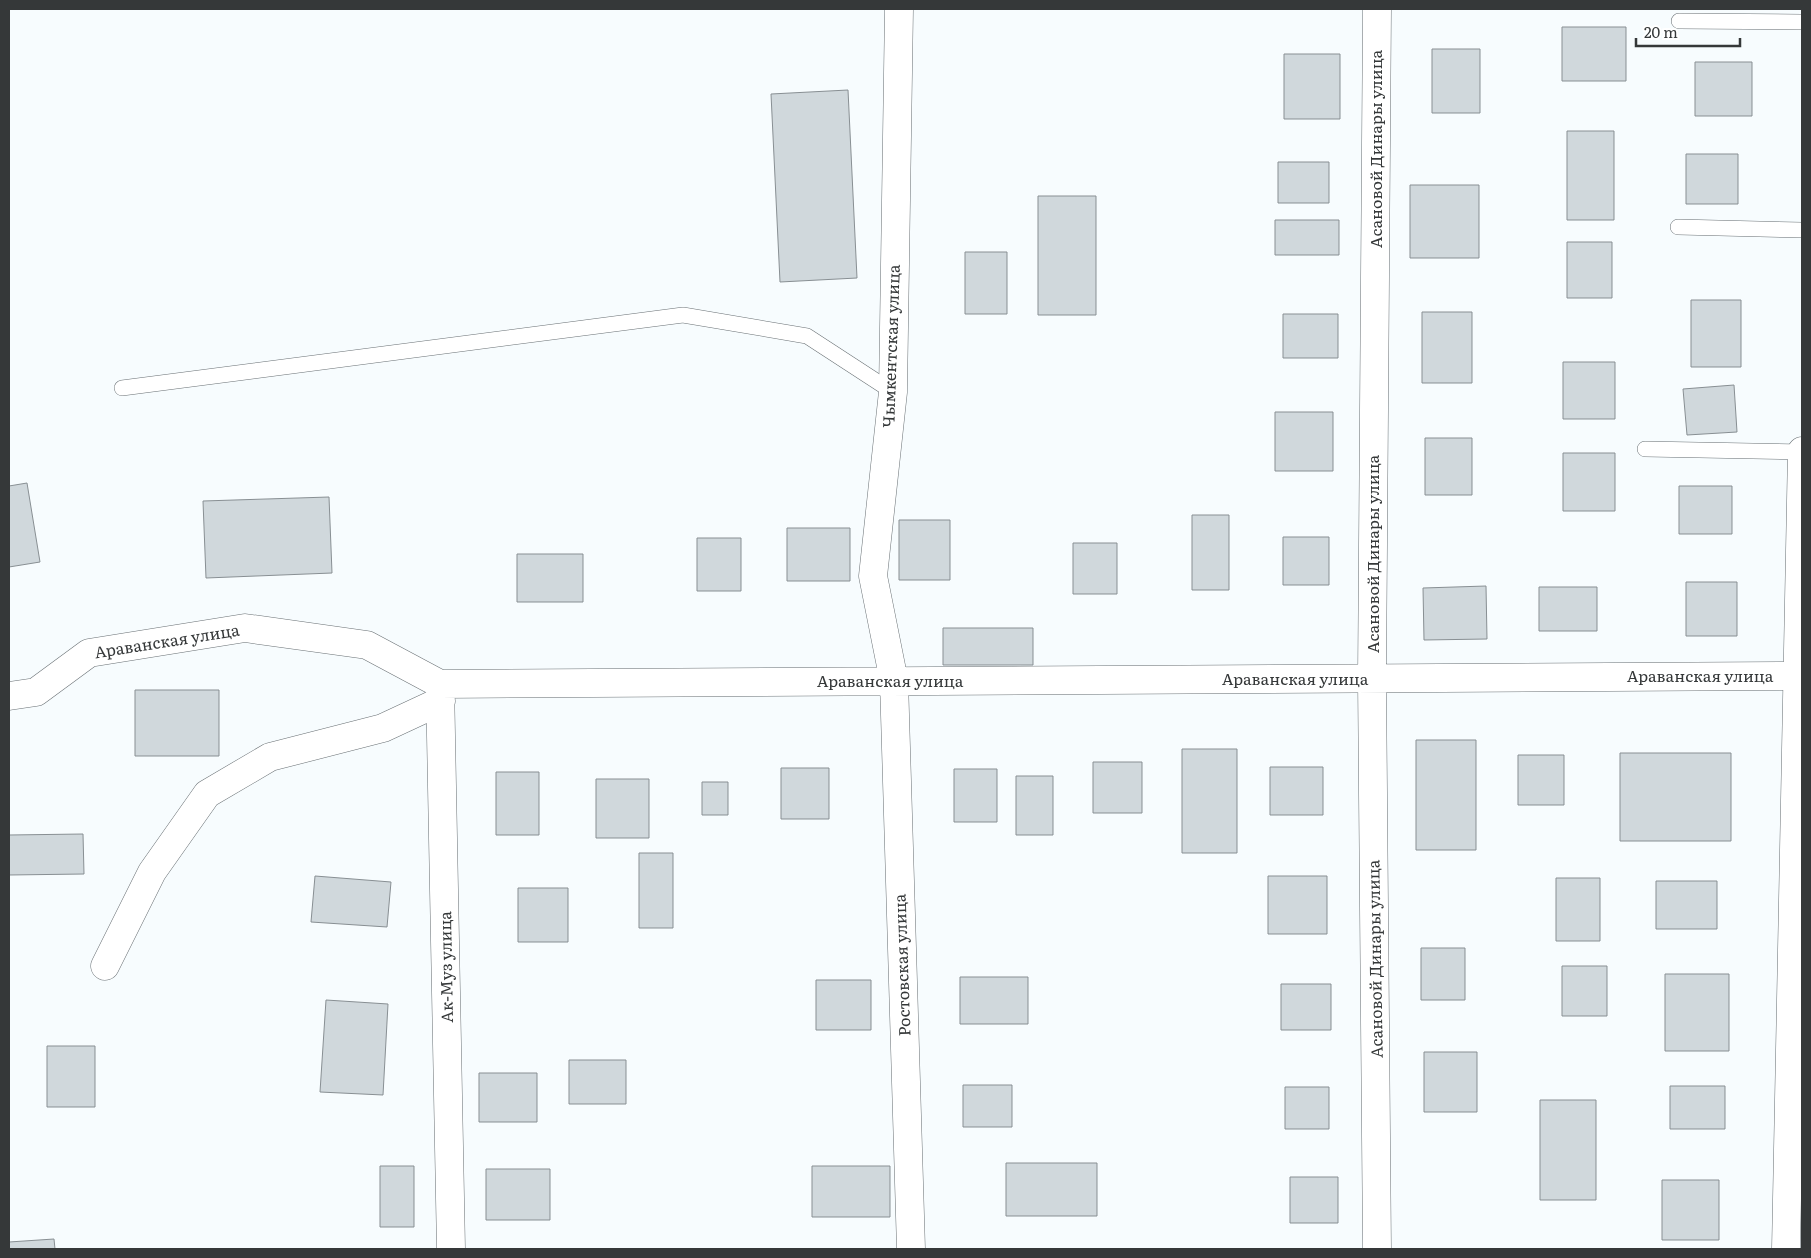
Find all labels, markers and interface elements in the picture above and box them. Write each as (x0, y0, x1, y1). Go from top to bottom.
scale bar (1636, 15, 1740, 47)
text: 20 m (1644, 20, 1678, 43)
street label: Асановой Динары улица (1363, 49, 1387, 248)
street label: Чымкентская улица (875, 264, 905, 428)
street label: Асановой Динары улица (1360, 454, 1384, 653)
street label: Араванская улица (93, 617, 242, 663)
street label: Араванская улица (1627, 663, 1774, 687)
street label: Араванская улица (1222, 666, 1369, 690)
street label: Араванская улица (817, 668, 964, 692)
street label: Асановой Динары улица (1360, 859, 1388, 1058)
street label: Ростовская улица (887, 893, 915, 1037)
street label: Ак-Муз улица (432, 911, 458, 1023)

